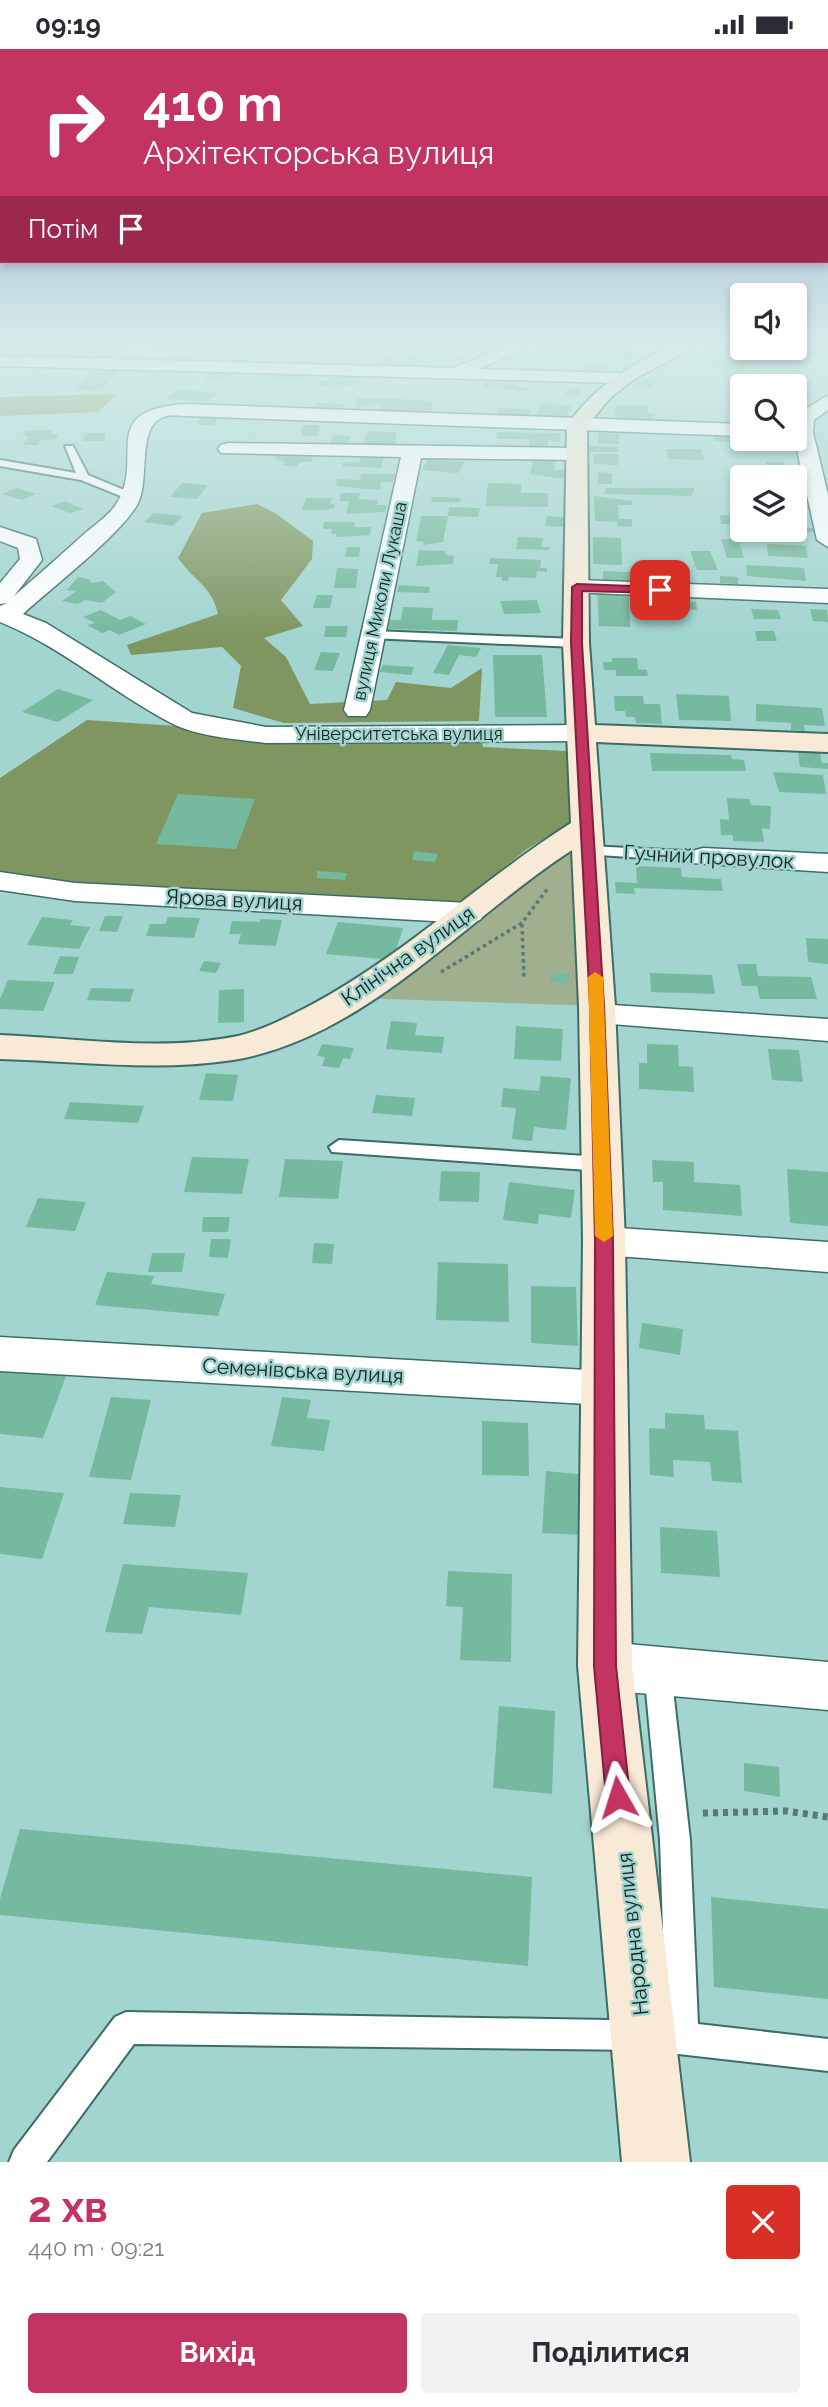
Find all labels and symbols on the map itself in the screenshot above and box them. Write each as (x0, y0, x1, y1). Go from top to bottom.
street label: вулиця Миколи Лукаша (348, 500, 411, 702)
pin (630, 560, 690, 620)
street label: Університетська вулиця (295, 723, 503, 744)
street label: Гучний провулок (623, 840, 795, 873)
street label: Ярова вулиця (165, 883, 303, 916)
street label: Клінічна вулиця (336, 900, 479, 1011)
street label: Семенівська вулиця (202, 1353, 404, 1388)
position arrow (581, 1760, 655, 1834)
street label: Народна вулиця (612, 1851, 653, 2017)

